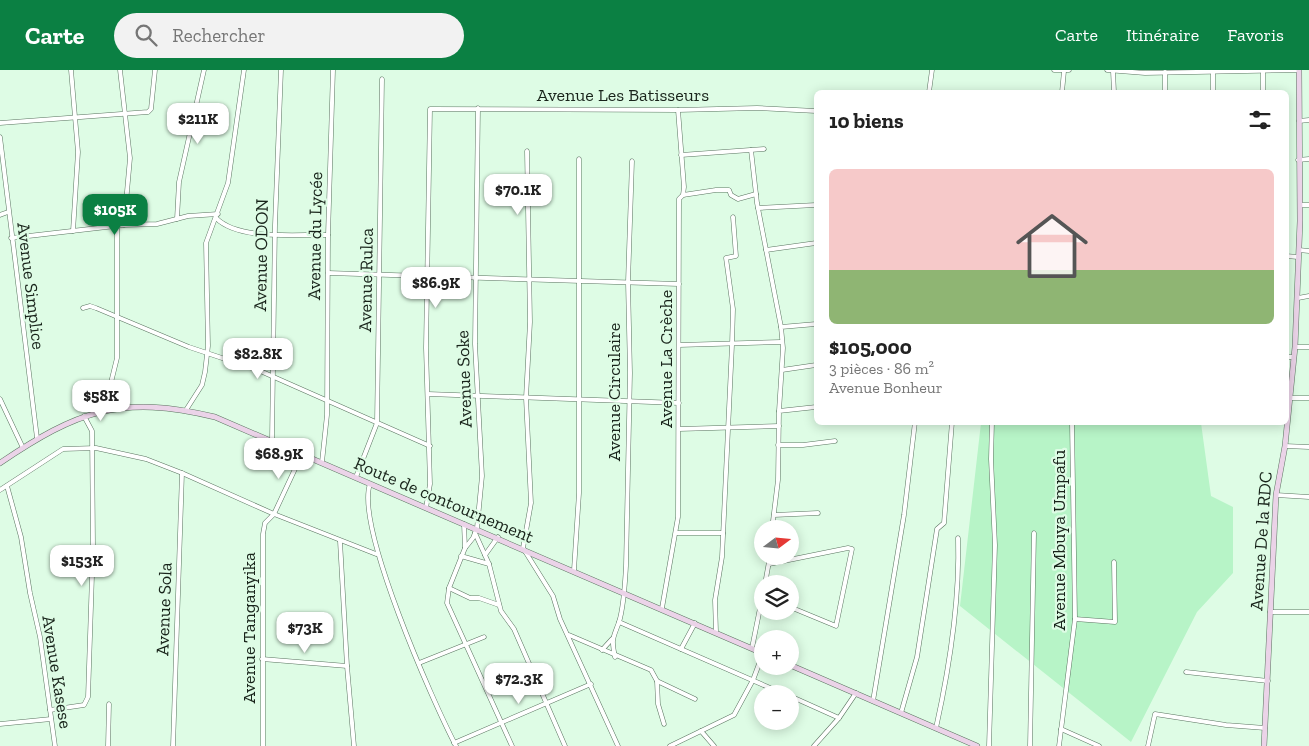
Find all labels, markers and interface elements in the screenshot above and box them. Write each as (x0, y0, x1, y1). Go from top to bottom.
search box (114, 13, 464, 58)
text: Carte (25, 21, 84, 50)
icon: search (132, 21, 160, 49)
text: Rechercher (172, 24, 265, 47)
text: Carte (1055, 24, 1098, 46)
text: Itinéraire (1126, 24, 1199, 46)
text: Favoris (1227, 24, 1284, 46)
street label: Avenue Les Batisseurs (537, 84, 709, 106)
pin: $211K (163, 102, 233, 145)
icon: filters (1246, 106, 1274, 134)
text: 10 biens (829, 108, 904, 133)
text: $211K (178, 109, 218, 128)
street label: Avenue du Lycée (303, 172, 327, 300)
pin: $70.1K (477, 174, 559, 216)
text: $70.1K (495, 180, 541, 199)
pin: $105K (80, 194, 150, 236)
street label: Avenue ODON (249, 198, 273, 312)
text: $105K (94, 200, 136, 219)
icon: home (1007, 201, 1097, 291)
street label: Avenue Simplice (12, 221, 50, 351)
street label: Avenue Rulca (354, 227, 378, 332)
pin: $86.9K (395, 266, 477, 309)
text: $86.9K (412, 273, 460, 292)
street label: Avenue La Crèche (655, 290, 677, 428)
street label: Avenue Circulaire (603, 323, 625, 461)
street label: Avenue Soke (451, 330, 477, 428)
text: $105,000 (829, 334, 912, 359)
pin: $82.8K (217, 338, 299, 380)
text: $82.8K (234, 344, 282, 363)
text: 3 pièces · 86 m² (829, 359, 934, 378)
text: Avenue Bonheur (829, 378, 943, 397)
pin: $58K (71, 380, 131, 422)
text: $58K (83, 386, 119, 405)
pin: $68.9K (238, 438, 320, 480)
text: $68.9K (255, 444, 303, 463)
street label: Avenue Mbuya Umpafu (1048, 450, 1070, 630)
street label: Route de contournement (351, 452, 537, 548)
street label: Avenue De la RDC (1245, 471, 1277, 611)
north arrow (754, 520, 799, 565)
map controls (754, 520, 799, 730)
pin: $153K (47, 544, 117, 587)
text: $153K (61, 551, 103, 570)
street label: Avenue Tanganyika (238, 552, 260, 704)
street label: Avenue Sola (151, 562, 177, 656)
button: layers (754, 575, 799, 620)
pin: $73K (275, 612, 335, 654)
street label: Avenue Kasese (37, 614, 77, 730)
text: $73K (287, 618, 323, 637)
button: + (754, 630, 799, 675)
pin: $72.3K (478, 662, 560, 705)
text: $72.3K (495, 669, 543, 688)
button: − (754, 685, 799, 730)

